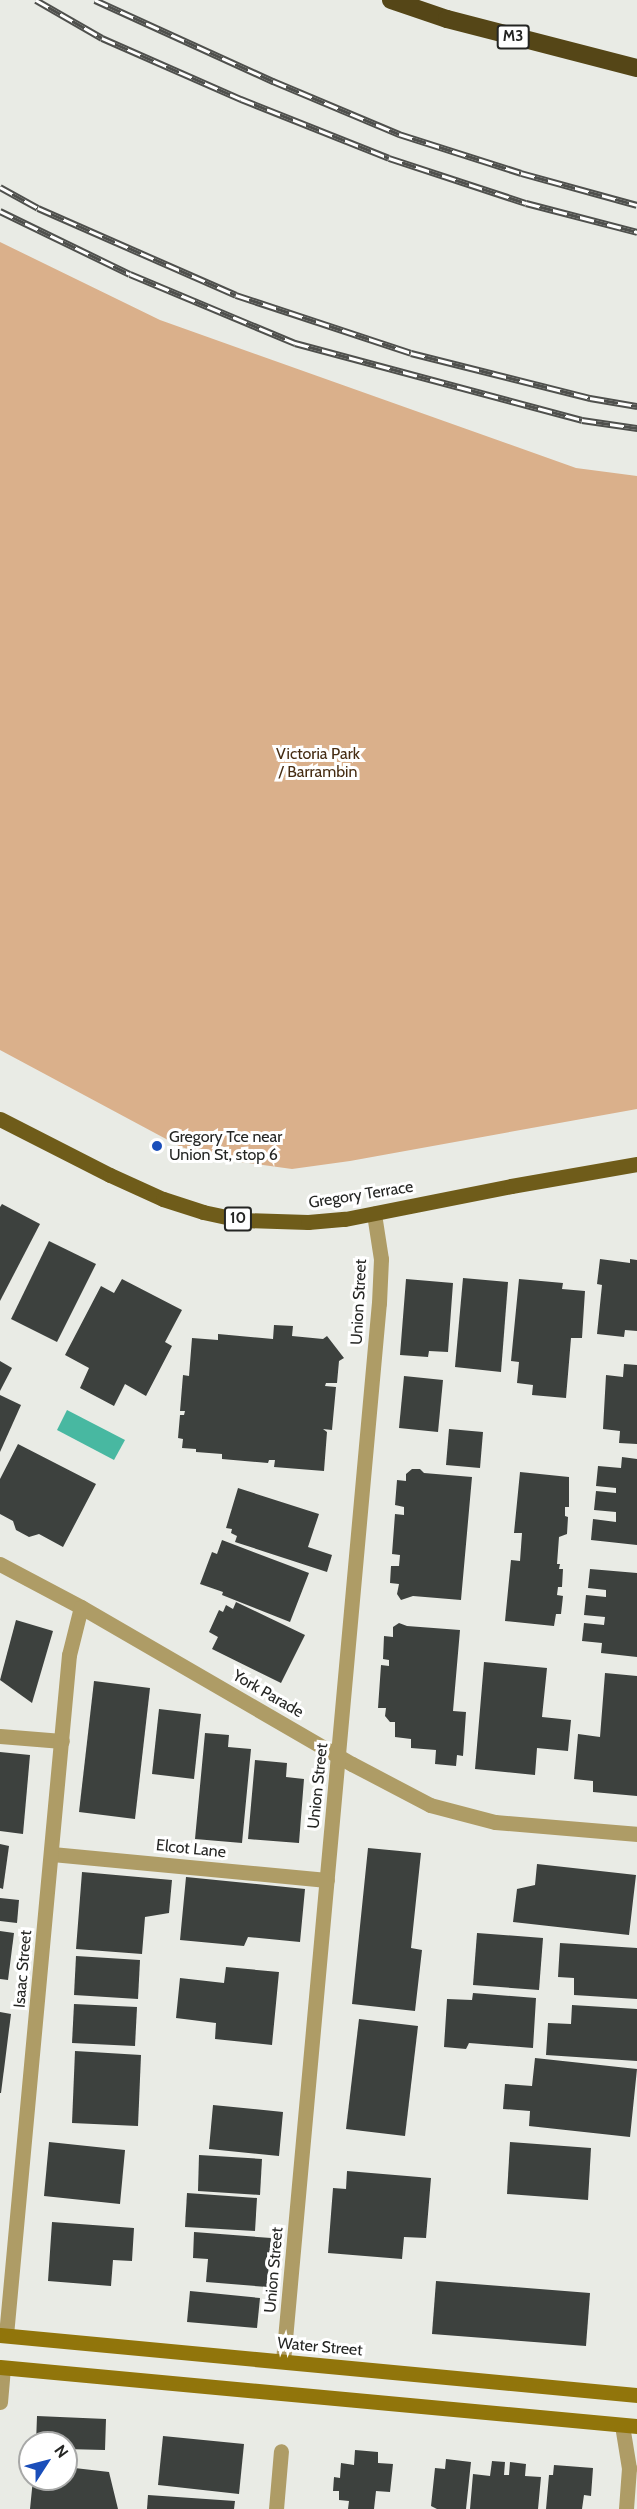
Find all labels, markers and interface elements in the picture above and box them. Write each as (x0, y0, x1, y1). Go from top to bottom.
road number: M3 (496, 25, 530, 49)
park label: Victoria Park / Barrambin (276, 744, 360, 782)
place label: Gregory Tce near Union St, stop 6 (169, 1127, 282, 1165)
marker: Gregory Tce near Union St, stop 6 (150, 1139, 164, 1153)
street label: Gregory Terrace (307, 1177, 415, 1213)
road number: 10 (223, 1207, 253, 1231)
street label: Union Street (347, 1258, 371, 1346)
street label: York Parade (229, 1666, 307, 1722)
street label: Union Street (304, 1742, 332, 1830)
street label: Elcot Lane (155, 1836, 227, 1862)
street label: Isaac Street (10, 1929, 36, 2009)
street label: Union Street (261, 2226, 287, 2314)
street label: Water Street (277, 2334, 363, 2360)
north arrow (18, 2431, 78, 2491)
text: N (50, 2441, 72, 2461)

